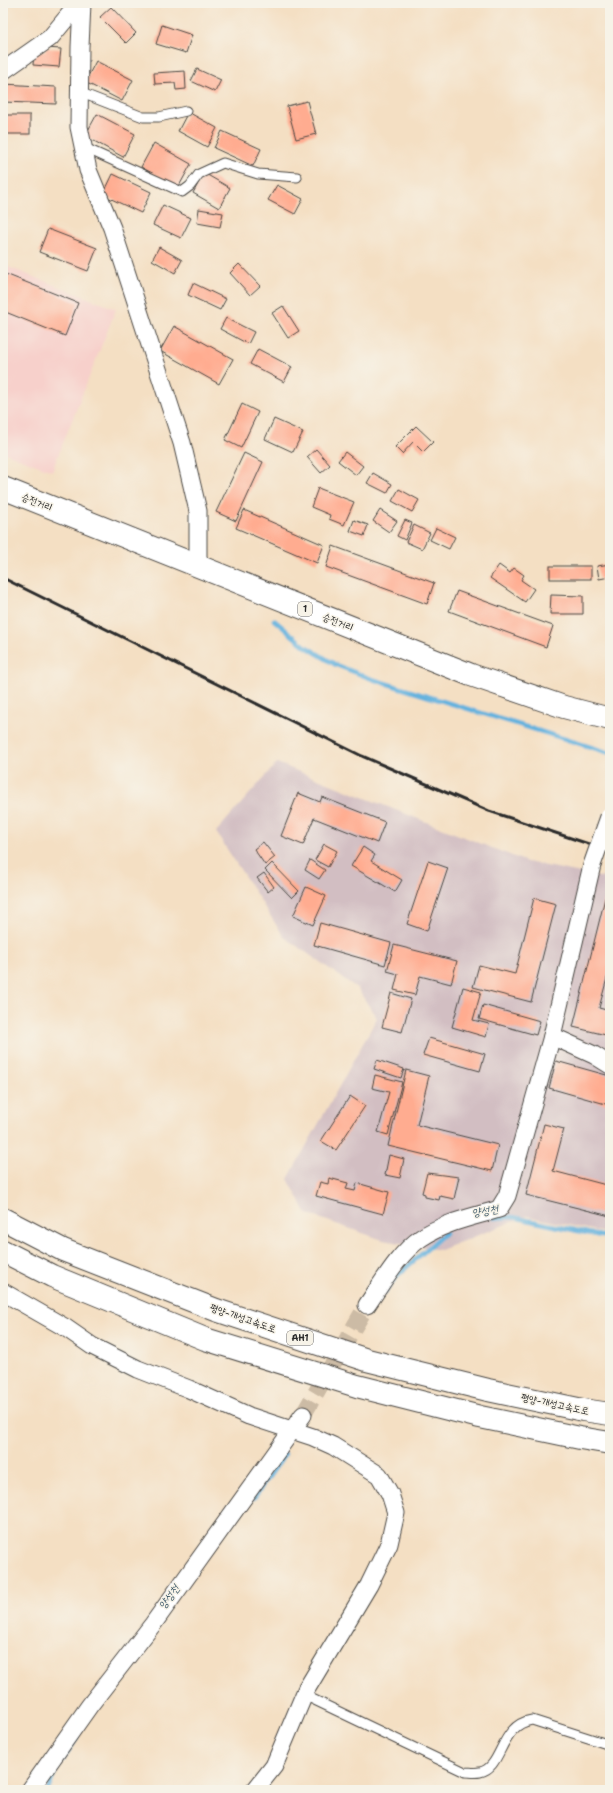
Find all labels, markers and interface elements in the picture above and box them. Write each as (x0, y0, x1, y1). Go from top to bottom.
street label: 승전거리 (20, 490, 54, 514)
road number: 1 (298, 602, 312, 616)
street label: 승전거리 (321, 610, 355, 634)
water label: 양성천 (471, 1201, 500, 1220)
street label: 평양-개성고속도로 (208, 1301, 278, 1335)
road number: AH1 (287, 1331, 313, 1345)
street label: 평양-개성고속도로 (520, 1390, 590, 1418)
water label: 양성천 (155, 1581, 184, 1612)

